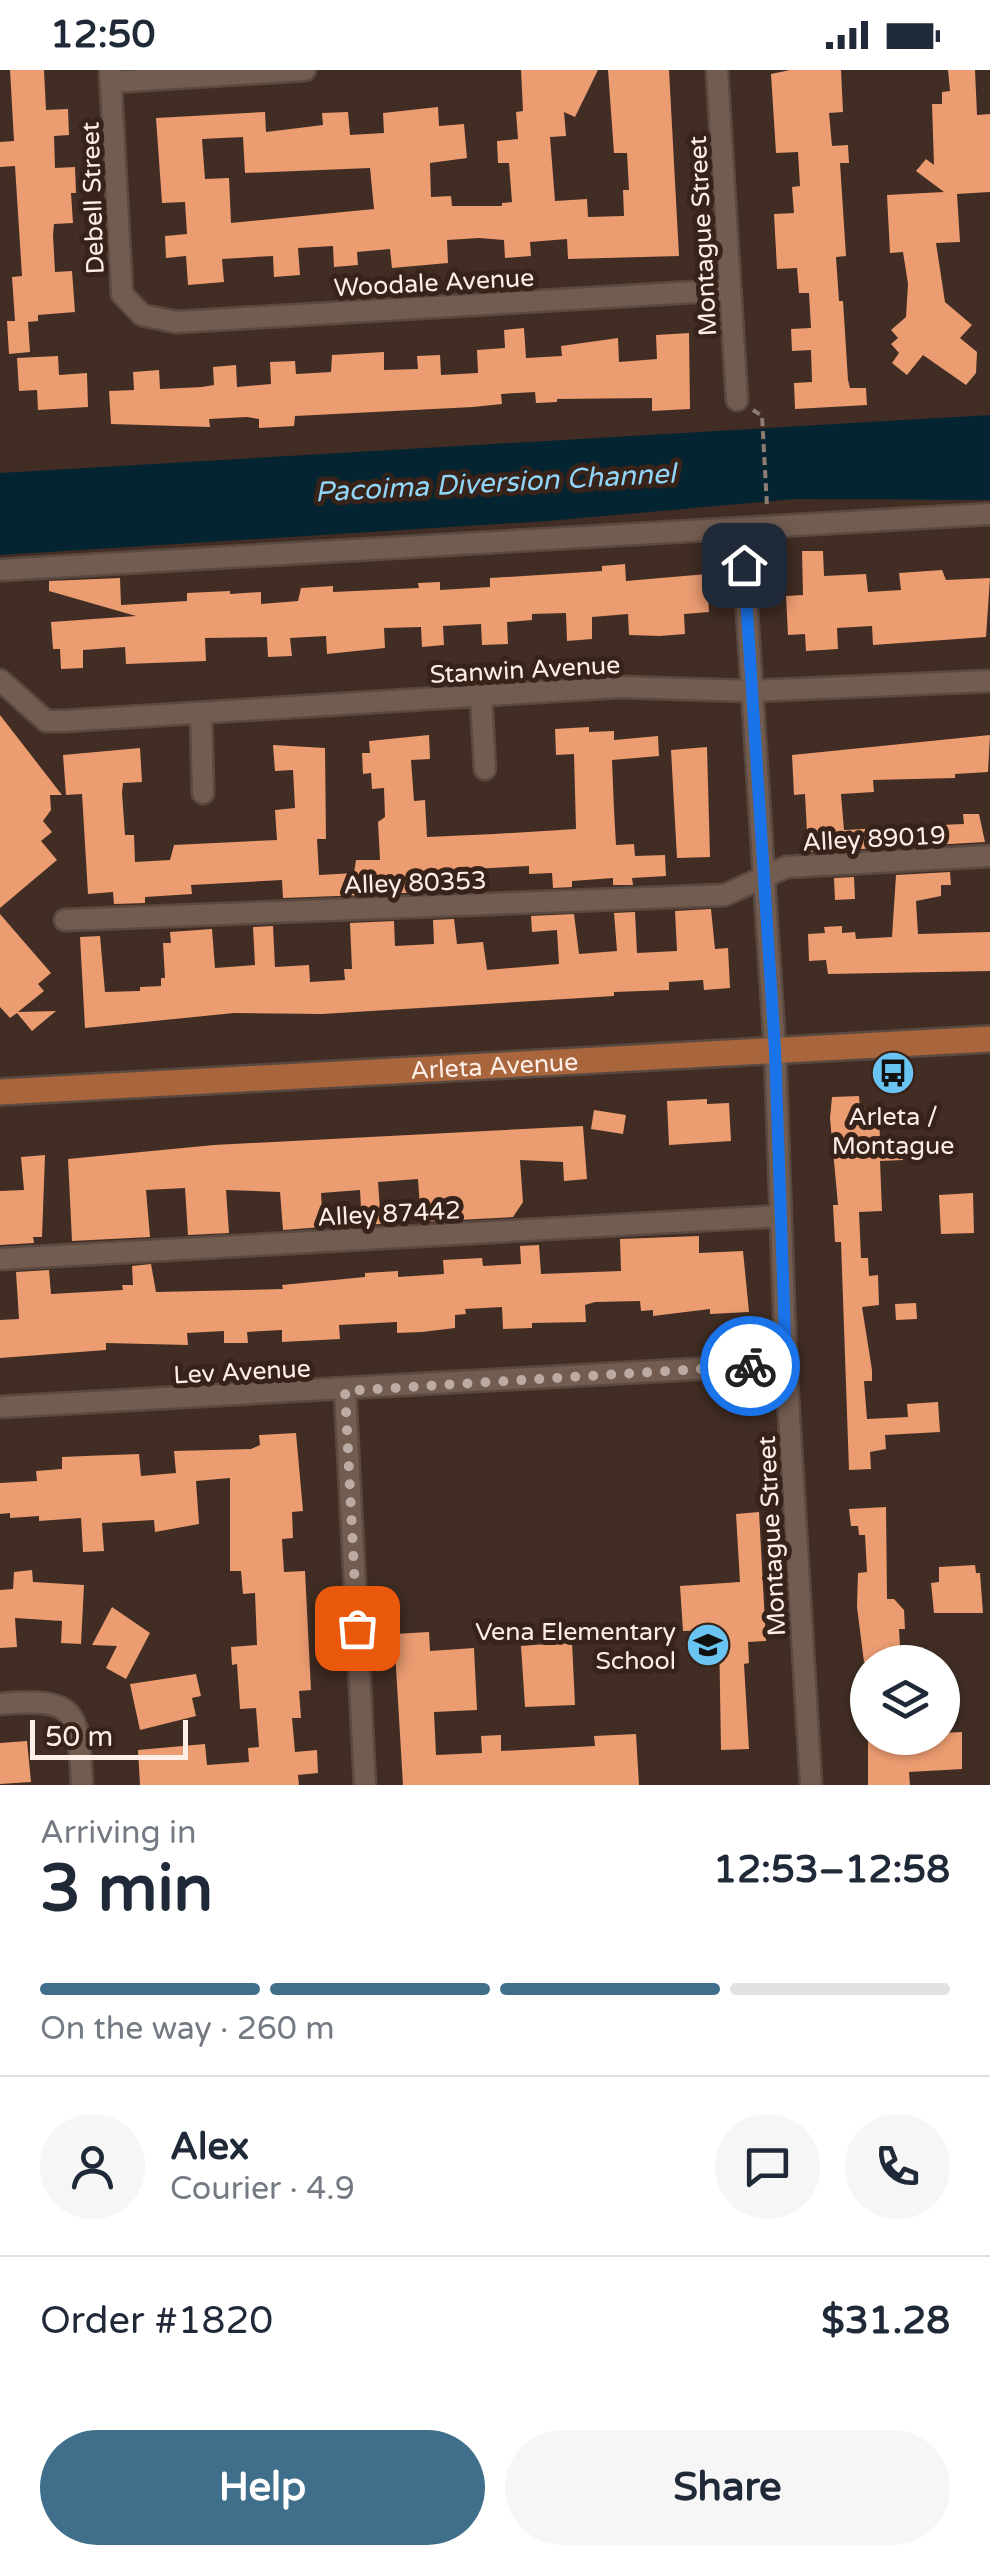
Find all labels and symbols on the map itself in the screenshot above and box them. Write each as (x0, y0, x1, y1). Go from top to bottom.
street label: Debell Street (75, 121, 111, 275)
street label: Montague Street (683, 135, 723, 337)
street label: Woodale Avenue (333, 263, 535, 303)
water label: Pacoima Diversion Channel (314, 456, 679, 509)
pin (702, 523, 787, 608)
street label: Stanwin Avenue (429, 650, 621, 690)
street label: Alley 89019 (802, 820, 946, 858)
street label: Alley 80353 (343, 866, 487, 900)
street label: Arleta Avenue (410, 1047, 579, 1086)
bus stop icon: Arleta / Montague (870, 1050, 916, 1096)
place label: Arleta / Montague (832, 1102, 954, 1161)
street label: Alley 87442 (317, 1195, 461, 1233)
courier (700, 1316, 800, 1416)
street label: Lev Avenue (173, 1353, 312, 1391)
street label: Montague Street (752, 1435, 792, 1637)
pin (315, 1586, 400, 1671)
place label: Vena Elementary School (475, 1617, 676, 1676)
school or university icon: Vena Elementary School (685, 1622, 731, 1668)
scale bar (30, 1715, 188, 1760)

